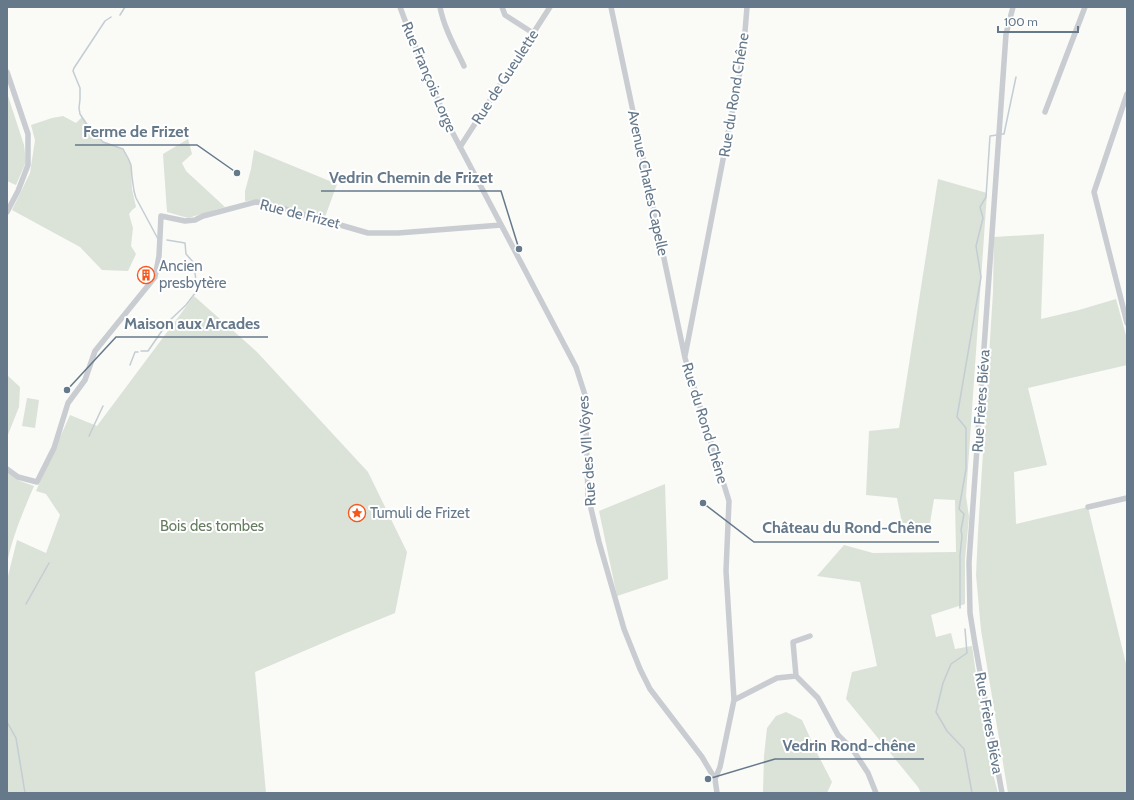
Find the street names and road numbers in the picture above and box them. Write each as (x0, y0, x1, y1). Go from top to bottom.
street label: Rue François Lorge (398, 19, 461, 135)
street label: Rue de Gueulette (468, 26, 543, 128)
street label: Rue du Rond Chêne (715, 31, 753, 158)
street label: Avenue Charles Capelle (624, 109, 672, 258)
street label: Rue de Frizet (258, 195, 342, 233)
street label: Rue Frères Biéva (968, 348, 994, 453)
street label: Rue du Rond Chêne (678, 360, 732, 486)
street label: Rue des VII Vôyes (574, 395, 600, 507)
street label: Rue Frères Biéva (971, 671, 1007, 776)

